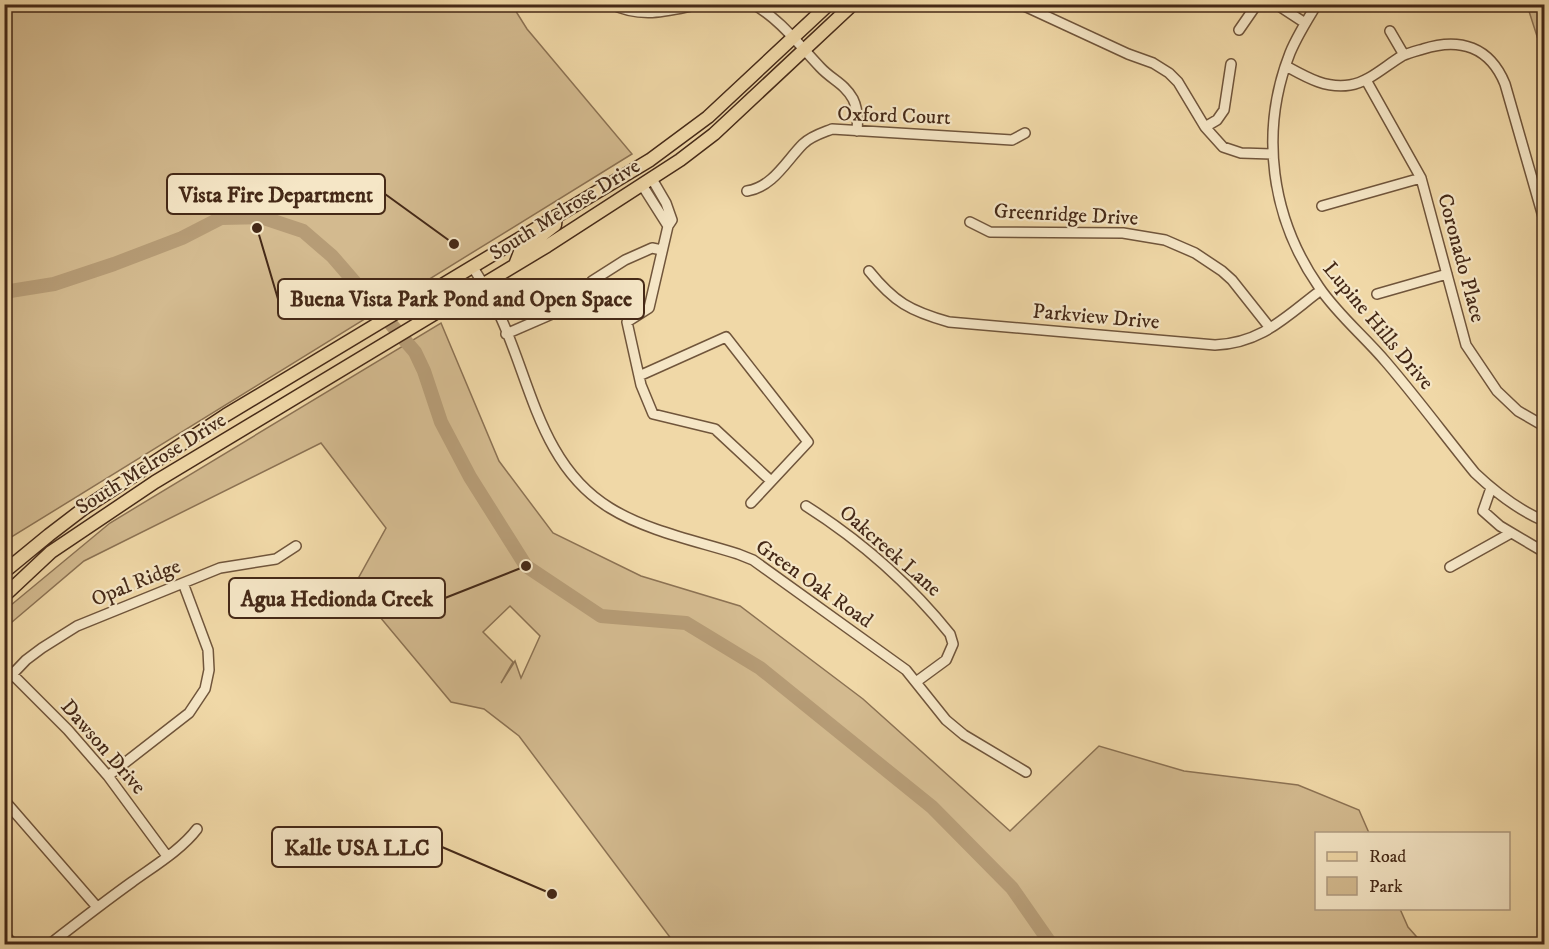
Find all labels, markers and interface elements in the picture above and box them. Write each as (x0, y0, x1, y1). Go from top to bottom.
street label: Oxford Court (837, 101, 951, 131)
street label: South Melrose Drive (485, 153, 645, 267)
callout: Vista Fire Department (167, 174, 385, 214)
text: Vista Fire Department (178, 182, 373, 209)
street label: Coronado Place (1431, 191, 1491, 326)
street label: Greenridge Drive (993, 198, 1139, 232)
street label: Lupine Hills Drive (1317, 257, 1439, 396)
callout: Buena Vista Park Pond and Open Space (278, 279, 644, 319)
text: Buena Vista Park Pond and Open Space (290, 286, 632, 313)
street label: Parkview Drive (1031, 299, 1161, 336)
street label: South Melrose Drive (71, 407, 231, 521)
street label: Oakcreek Lane (834, 500, 947, 603)
street label: Green Oak Road (750, 534, 878, 634)
street label: Opal Ridge (88, 553, 185, 613)
callout: Agua Hedionda Creek (229, 578, 445, 618)
text: Agua Hedionda Creek (240, 586, 434, 613)
street label: Dawson Drive (55, 694, 152, 800)
callout: Kalle USA LLC (272, 827, 442, 867)
legend (1315, 832, 1510, 910)
text: Kalle USA LLC (284, 835, 430, 862)
text: Road (1369, 846, 1406, 868)
text: Park (1369, 876, 1403, 898)

